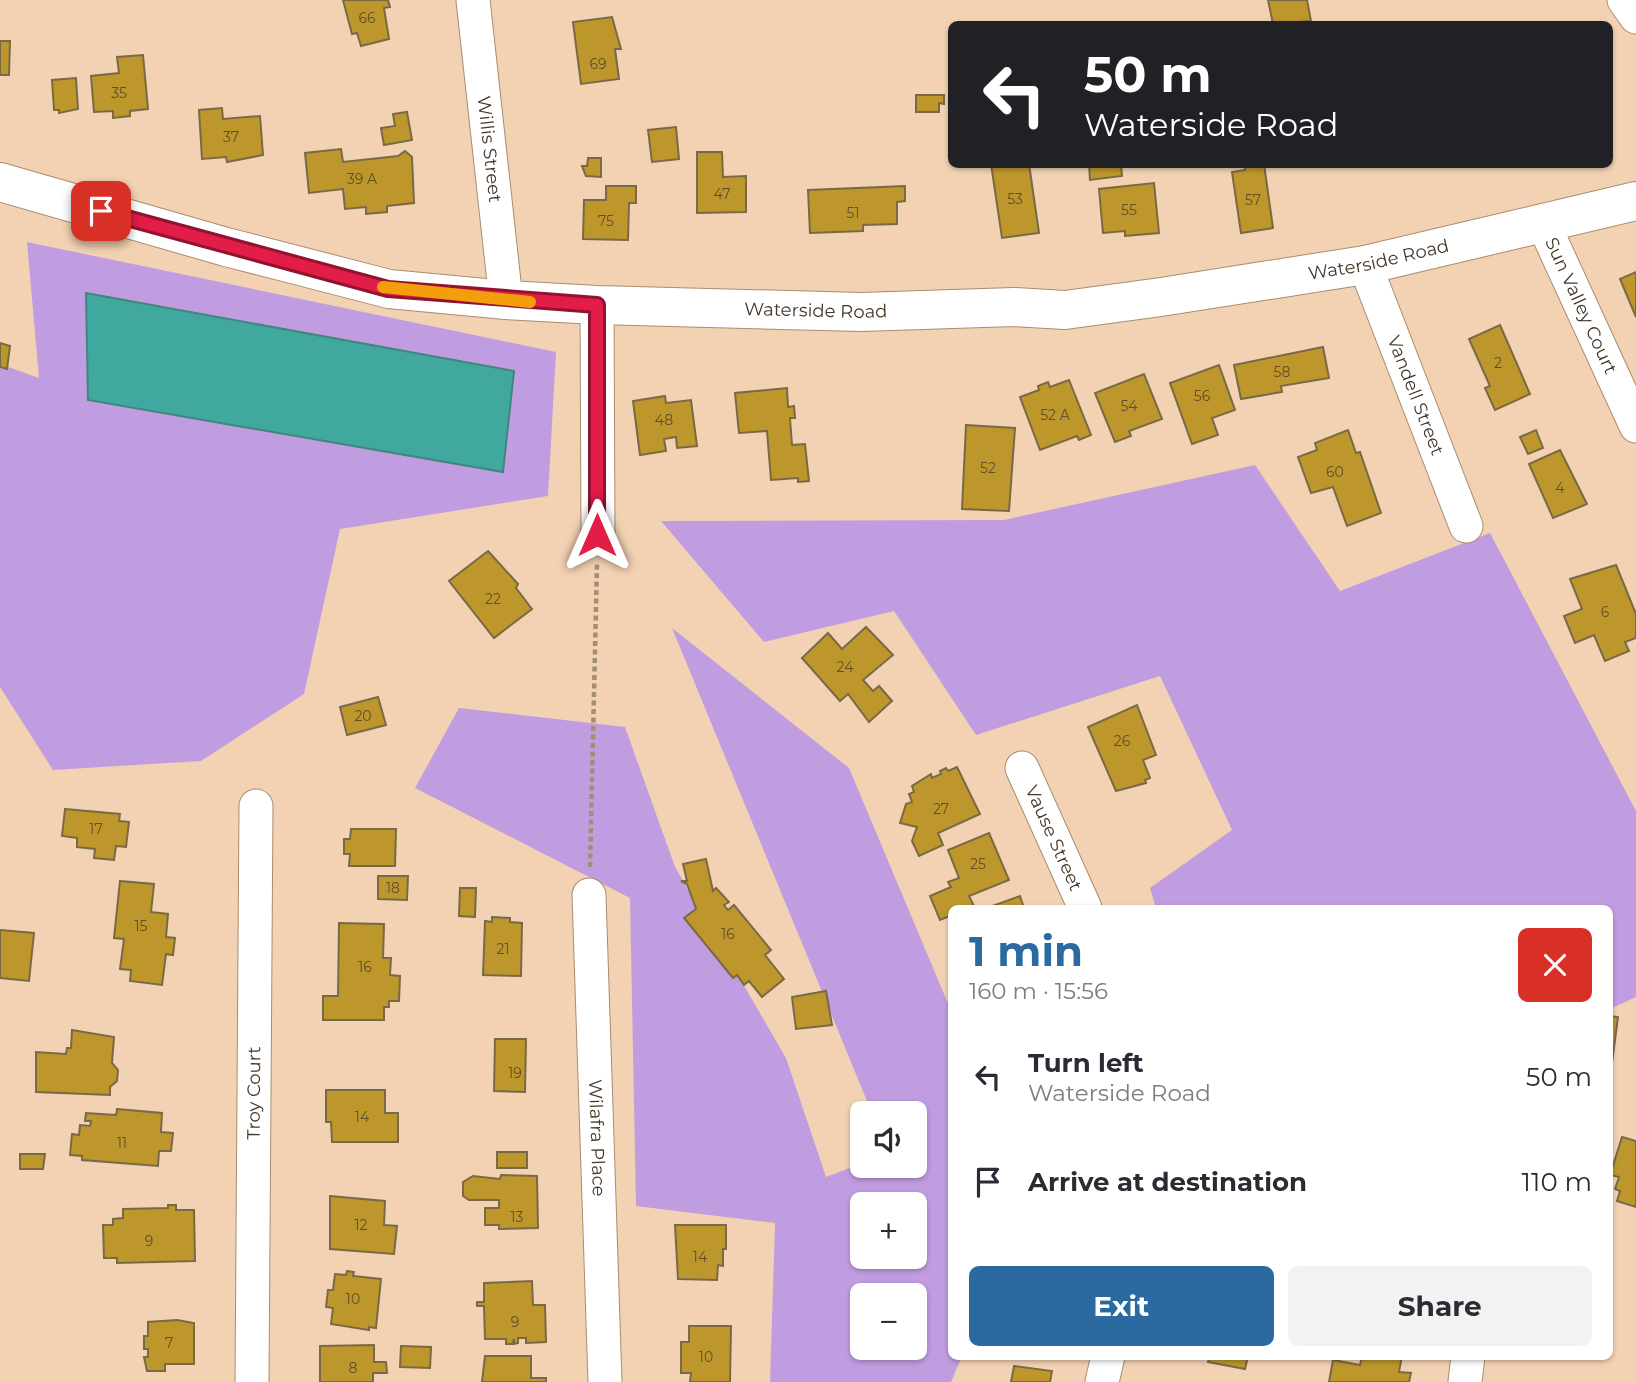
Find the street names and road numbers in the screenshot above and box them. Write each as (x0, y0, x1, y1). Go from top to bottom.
street label: Willis Street (473, 95, 506, 203)
street label: Sun Valley Court (1540, 234, 1622, 377)
street label: Waterside Road (1307, 235, 1451, 285)
street label: Waterside Road (744, 298, 888, 323)
street label: Vandell Street (1382, 333, 1449, 458)
street label: Vause Street (1020, 782, 1087, 894)
street label: Troy Court (243, 1046, 265, 1140)
street label: Wilafra Place (584, 1079, 610, 1197)

